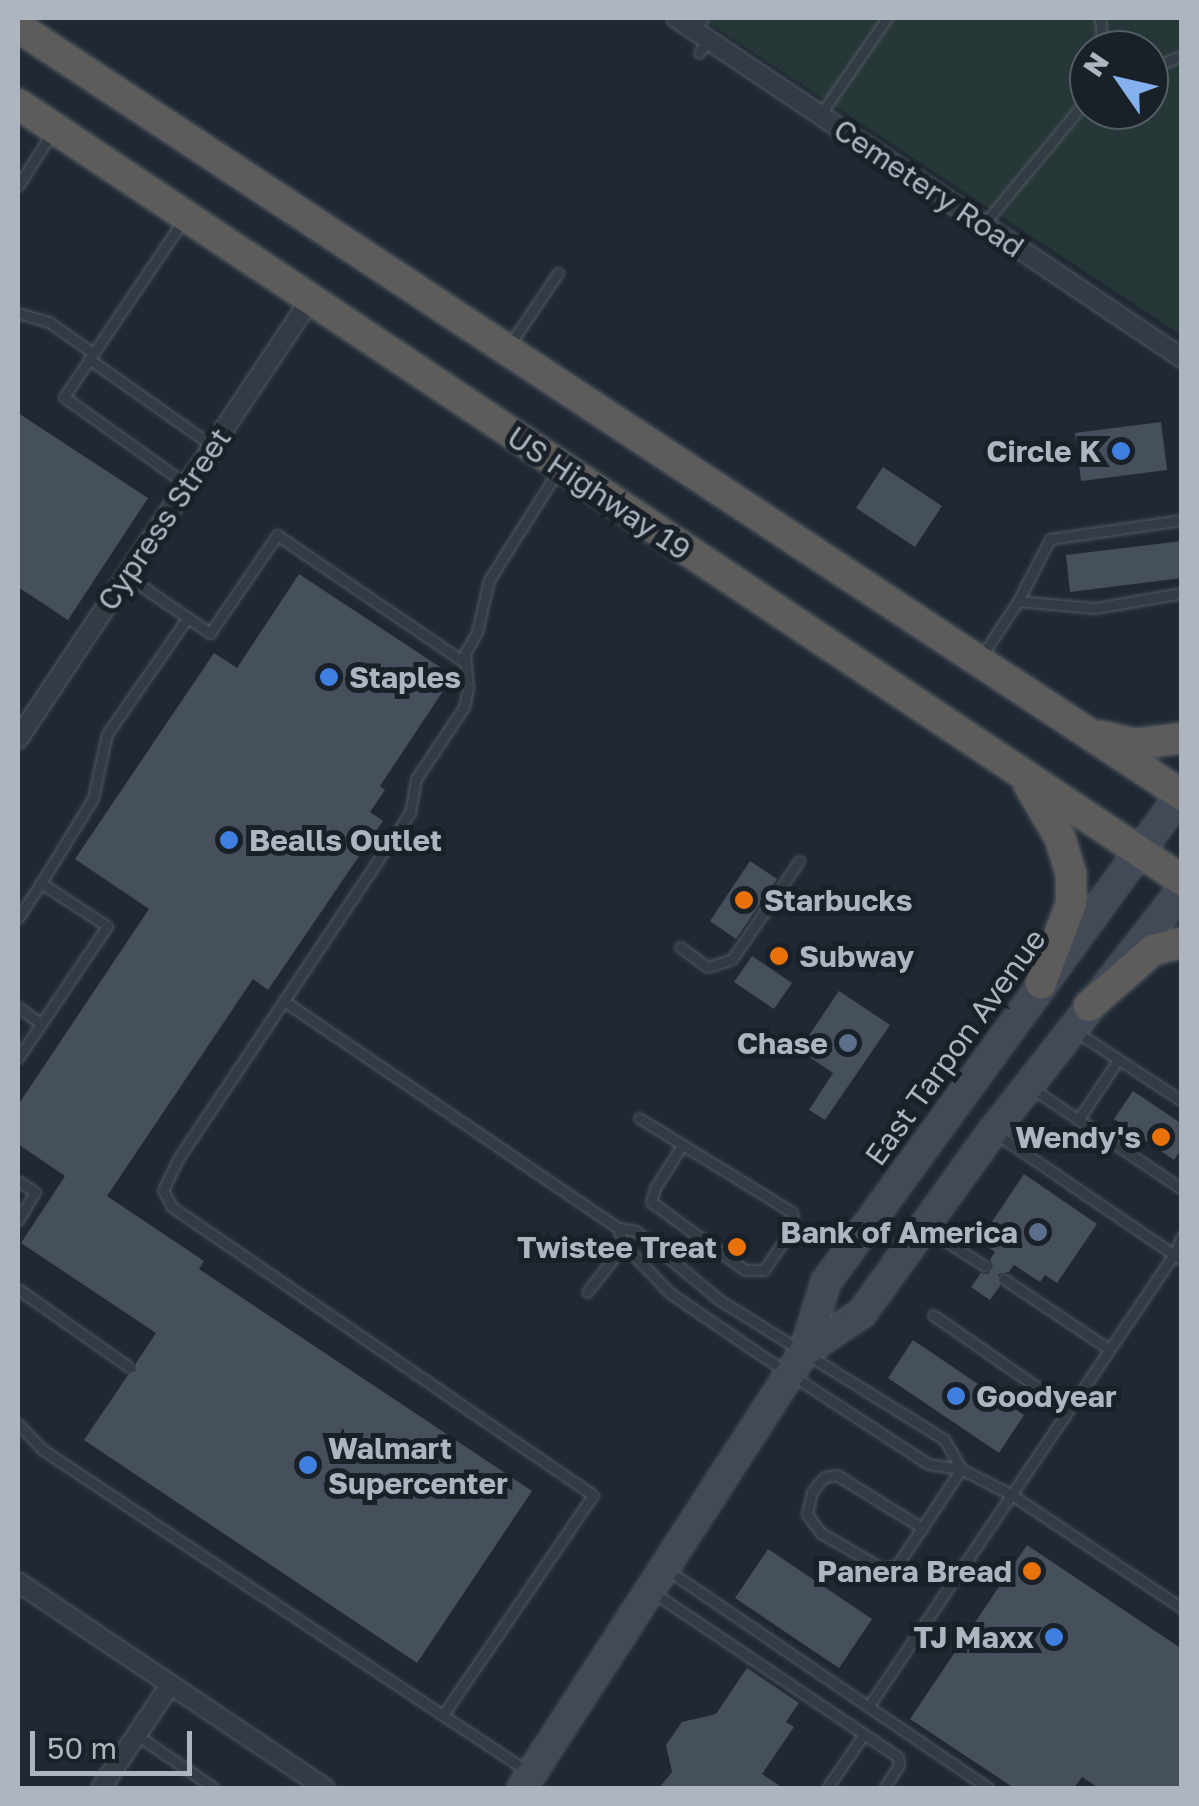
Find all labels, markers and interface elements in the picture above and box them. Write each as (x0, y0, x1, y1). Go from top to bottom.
north arrow (1069, 30, 1169, 130)
text: N (1076, 46, 1115, 82)
street label: Cemetery Road (827, 111, 1031, 265)
street label: US Highway 19 (501, 418, 697, 568)
street label: Cypress Street (90, 421, 238, 617)
place label: Circle K (986, 433, 1101, 469)
marker: Circle K (1110, 440, 1132, 462)
place label: Staples (349, 659, 461, 695)
marker: Staples (318, 666, 340, 688)
place label: Bealls Outlet (249, 822, 442, 858)
marker: Bealls Outlet (218, 829, 240, 851)
place label: Starbucks (764, 882, 912, 918)
marker: Starbucks (733, 889, 755, 911)
street label: East Tarpon Avenue (857, 922, 1053, 1172)
place label: Subway (799, 938, 914, 974)
marker: Subway (768, 945, 790, 967)
place label: Chase (737, 1025, 828, 1061)
marker: Chase (837, 1032, 859, 1054)
place label: Wendy's (1015, 1119, 1141, 1155)
marker: Wendy's (1150, 1126, 1172, 1148)
place label: Bank of America (780, 1214, 1018, 1250)
marker: Bank of America (1027, 1221, 1049, 1243)
place label: Twistee Treat (517, 1229, 717, 1265)
marker: Twistee Treat (726, 1236, 748, 1258)
place label: Goodyear (976, 1378, 1117, 1414)
marker: Goodyear (945, 1385, 967, 1407)
place label: Walmart Supercenter (328, 1430, 508, 1500)
marker: Walmart Supercenter (297, 1454, 319, 1476)
place label: Panera Bread (817, 1553, 1012, 1589)
marker: Panera Bread (1021, 1560, 1043, 1582)
place label: TJ Maxx (913, 1619, 1034, 1655)
marker: TJ Maxx (1043, 1626, 1065, 1648)
scale bar (35, 1711, 198, 1773)
text: 50 m (47, 1730, 117, 1766)

